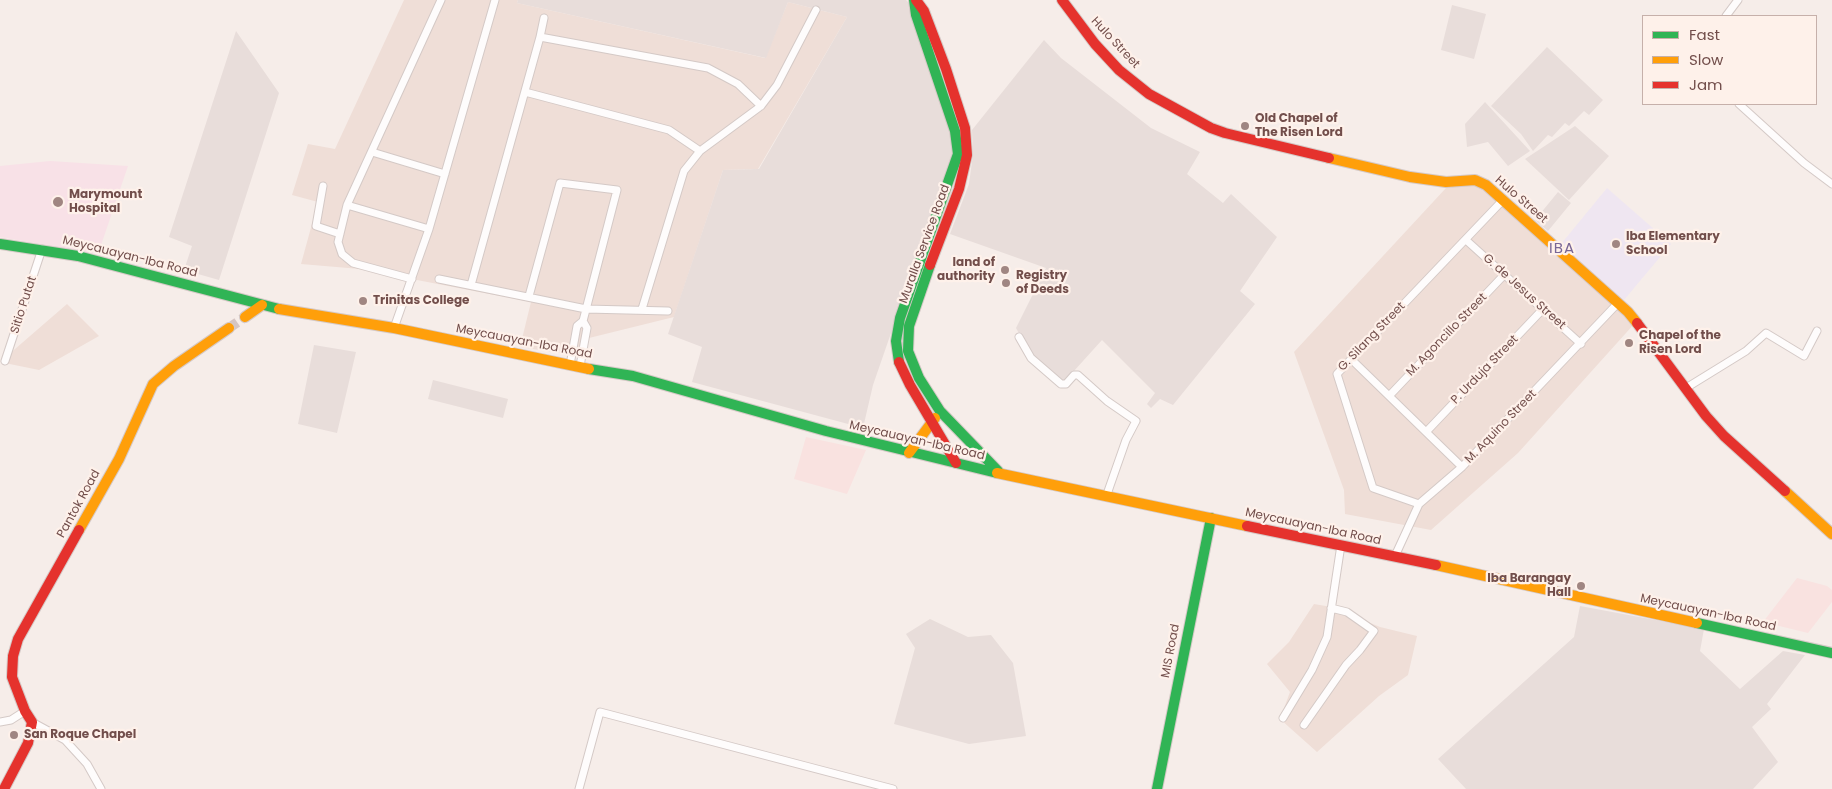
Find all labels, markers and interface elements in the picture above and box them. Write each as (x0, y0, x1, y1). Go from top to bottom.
street label: Hulo Street (1088, 14, 1142, 72)
legend (1642, 15, 1817, 105)
text: Fast (1689, 24, 1720, 45)
text: Slow (1689, 49, 1723, 70)
text: Jam (1689, 74, 1723, 95)
place label: Old Chapel of The Risen Lord (1255, 112, 1343, 140)
marker: Old Chapel of The Risen Lord (1239, 120, 1251, 132)
street label: Hulo Street (1492, 173, 1550, 227)
street label: Muralla Service Road (897, 183, 953, 305)
place label: Marymount Hospital (69, 188, 142, 216)
marker: Marymount Hospital (51, 195, 65, 209)
place label: Iba Elementary School (1626, 230, 1720, 258)
street label: Meycauayan-Iba Road (61, 233, 199, 281)
marker: Iba Elementary School (1610, 238, 1622, 250)
district label: IBA (1549, 240, 1575, 258)
street label: G. de Jesus Street (1480, 251, 1568, 333)
place label: land of authority (937, 256, 995, 284)
marker: land of authority (999, 264, 1011, 276)
place label: Registry of Deeds (1016, 269, 1069, 297)
street label: Sitio Putat (8, 274, 40, 336)
marker: Registry of Deeds (1000, 277, 1012, 289)
street label: M. Agoncillo Street (1404, 291, 1490, 379)
place label: Trinitas College (373, 294, 469, 308)
marker: Trinitas College (357, 295, 369, 307)
street label: G. Silang Street (1335, 300, 1409, 374)
street label: Meycauayan-Iba Road (455, 322, 593, 362)
place label: Chapel of the Risen Lord (1639, 329, 1721, 357)
street label: P. Urduja Street (1448, 332, 1522, 408)
marker: Chapel of the Risen Lord (1623, 337, 1635, 349)
street label: M. Aquino Street (1462, 387, 1540, 467)
street label: Meycauayan-Iba Road (848, 418, 986, 464)
street label: Pantok Road (54, 468, 104, 540)
street label: Meycauayan-Iba Road (1244, 506, 1382, 548)
place label: Iba Barangay Hall (1487, 572, 1571, 600)
marker: Iba Barangay Hall (1575, 580, 1587, 592)
street label: Meycauayan-Iba Road (1639, 592, 1777, 634)
street label: MIS Road (1159, 623, 1183, 679)
place label: San Roque Chapel (24, 728, 136, 742)
marker: San Roque Chapel (8, 729, 20, 741)

